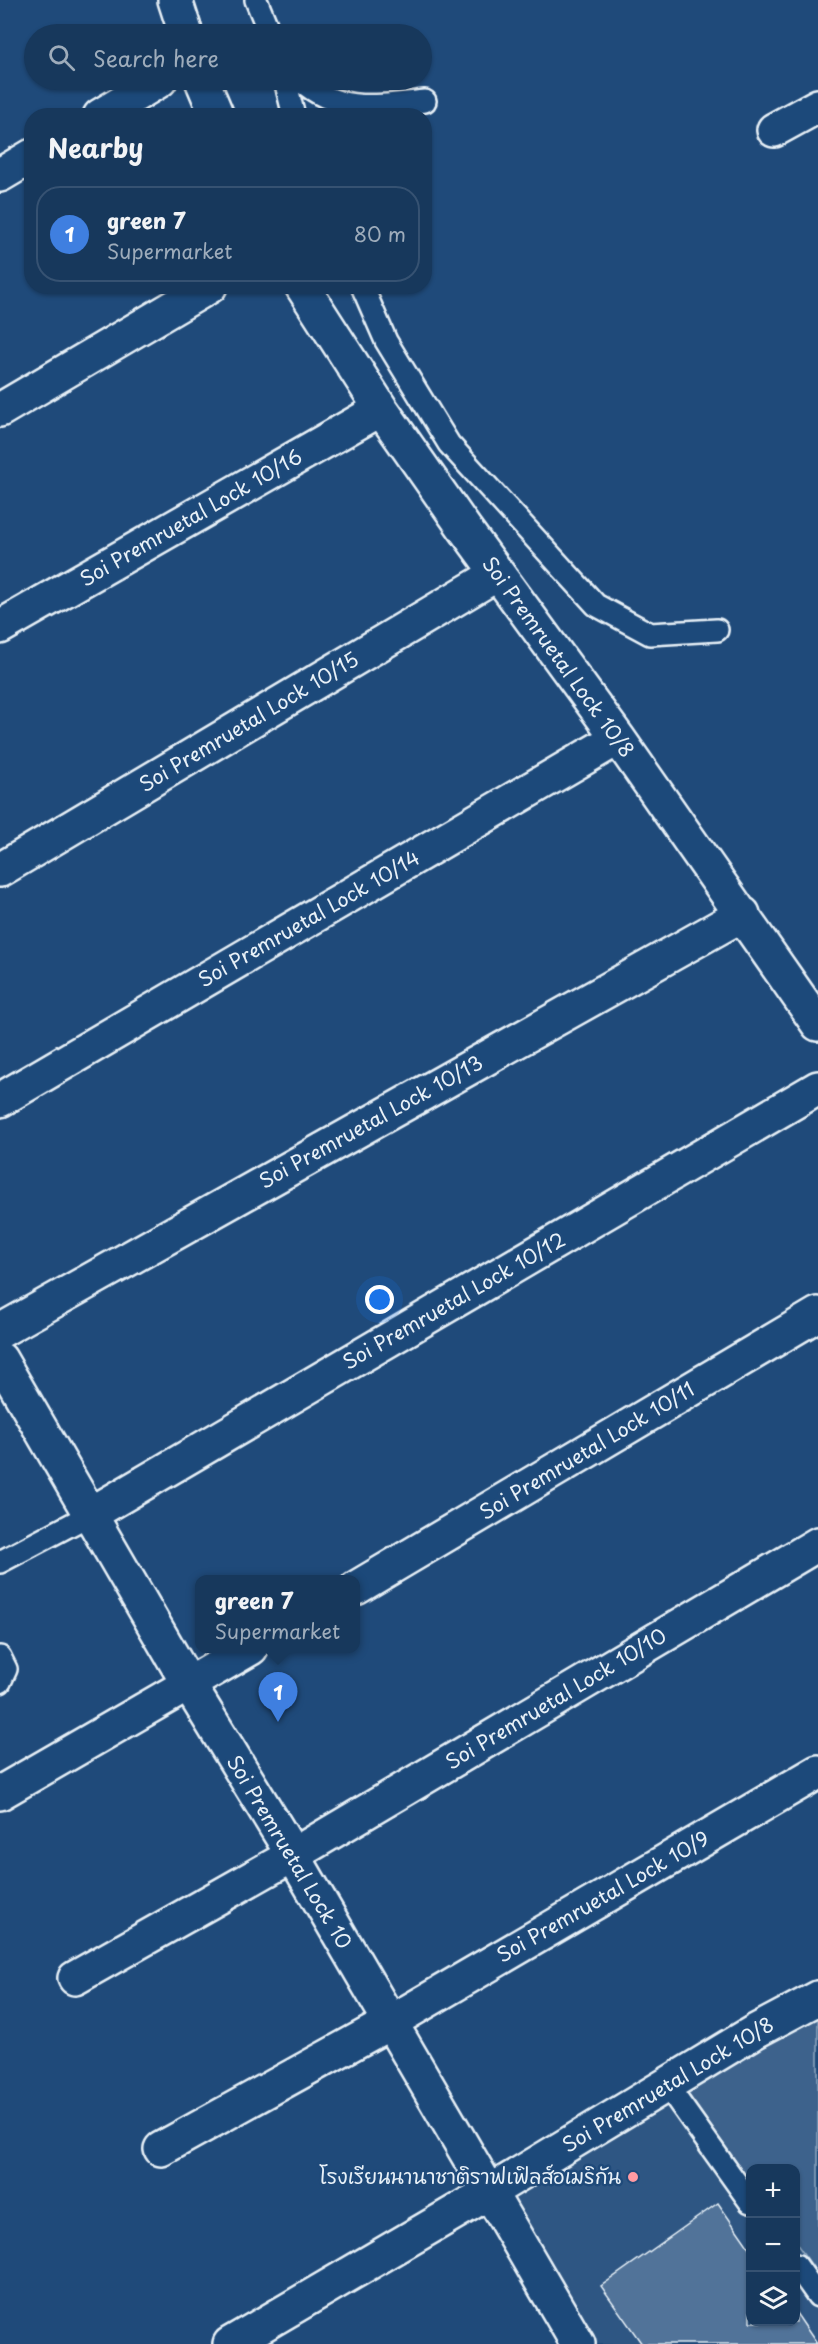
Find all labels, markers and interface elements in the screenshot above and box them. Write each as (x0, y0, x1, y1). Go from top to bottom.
search box (24, 24, 432, 90)
icon: search (45, 41, 78, 74)
text: Search here (93, 41, 219, 74)
text: Nearby (48, 128, 143, 167)
text: green 7 (107, 203, 186, 236)
text: 1 (65, 219, 74, 249)
text: 80 m (354, 219, 406, 249)
text: Supermarket (107, 236, 233, 266)
street label: Soi Premruetal Lock 10/16 (74, 441, 307, 593)
street label: Soi Premruetal Lock 10/8 (476, 550, 642, 763)
street label: Soi Premruetal Lock 10/15 (133, 644, 364, 799)
street label: Soi Premruetal Lock 10/14 (192, 842, 425, 994)
street label: Soi Premruetal Lock 10/13 (253, 1047, 488, 1195)
street label: Soi Premruetal Lock 10/12 (337, 1224, 570, 1376)
your location (365, 1285, 394, 1314)
street label: Soi Premruetal Lock 10/11 (473, 1374, 700, 1526)
popup (195, 1575, 360, 1653)
text: green 7 (215, 1583, 293, 1616)
text: Supermarket (215, 1616, 340, 1646)
street label: Soi Premruetal Lock 10/10 (439, 1620, 672, 1776)
pin: 1 (258, 1672, 298, 1722)
street label: Soi Premruetal Lock 10 (220, 1749, 360, 1954)
street label: Soi Premruetal Lock 10/9 (491, 1823, 714, 1969)
street label: Soi Premruetal Lock 10/8 (556, 2009, 779, 2159)
place label: โรงเรียนนานาชาติราฟเฟิลส์อเมริกัน (319, 2161, 621, 2191)
map controls (746, 2164, 800, 2326)
button: + (746, 2164, 800, 2218)
marker: โรงเรียนนานาชาติราฟเฟิลส์อเมริกัน (626, 2170, 640, 2184)
button: − (746, 2218, 800, 2272)
button: layers (746, 2272, 800, 2326)

